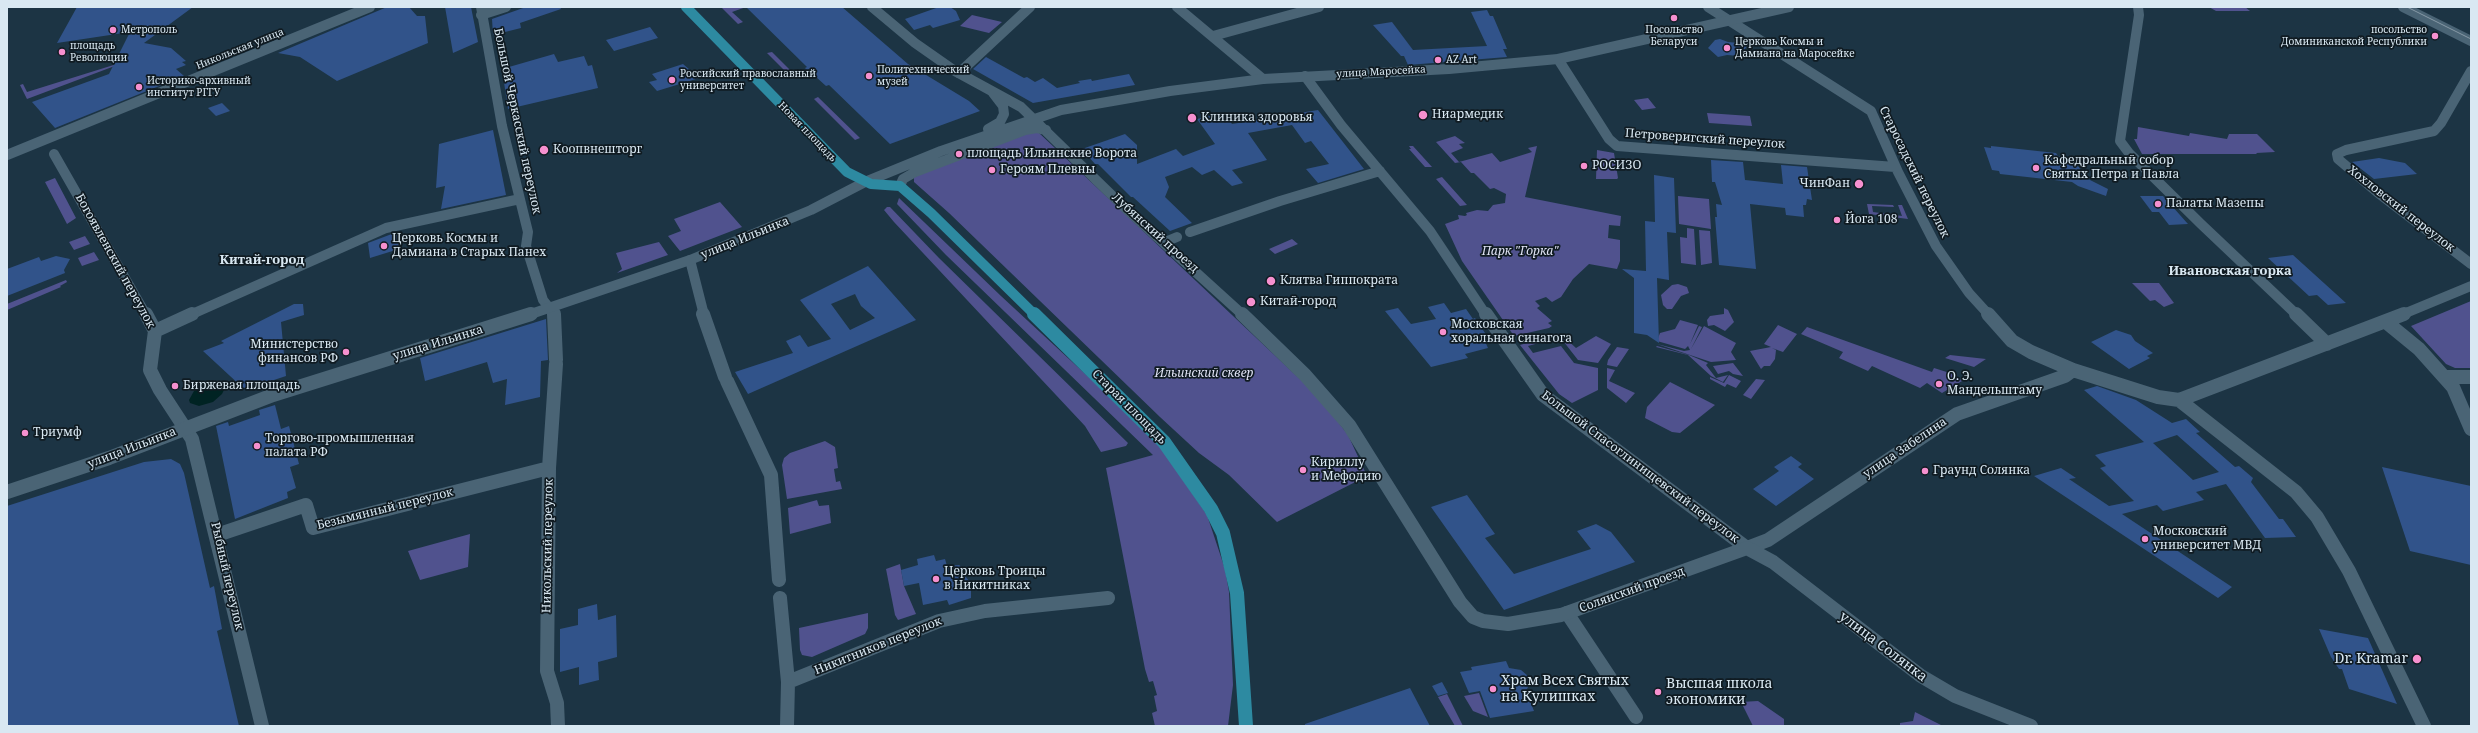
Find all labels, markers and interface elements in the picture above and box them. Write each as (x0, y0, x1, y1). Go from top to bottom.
marker: Посольство Беларуси (1669, 13, 1679, 23)
place label: Метрополь (121, 24, 177, 36)
place label: Посольство Беларуси (1645, 24, 1703, 48)
place label: посольство Доминиканской Республики (2281, 24, 2427, 48)
marker: Метрополь (108, 25, 118, 35)
street label: Никольская улица (194, 26, 286, 72)
street label: Большой Черкасский переулок (490, 27, 544, 215)
marker: посольство Доминиканской Республики (2430, 31, 2440, 41)
place label: Церковь Космы и Дамиана на Маросейке (1735, 36, 1854, 60)
place label: площадь Революции (70, 40, 127, 64)
marker: Церковь Космы и Дамиана на Маросейке (1722, 43, 1732, 53)
marker: площадь Революции (57, 47, 67, 57)
place label: AZ Art (1446, 54, 1477, 66)
marker: AZ Art (1433, 55, 1443, 65)
place label: Политехнический музей (877, 64, 969, 88)
street label: улица Маросейка (1336, 64, 1426, 80)
place label: Российский православный университет (680, 68, 816, 92)
marker: Политехнический музей (864, 71, 874, 81)
place label: Историко-архивный институт РГГУ (147, 75, 251, 98)
marker: Российский православный университет (667, 75, 677, 85)
marker: Историко-архивный институт РГГУ (134, 82, 144, 92)
street label: Новая площадь (775, 100, 839, 164)
street label: Старосадский переулок (1876, 104, 1952, 240)
place label: Ниармедик (1432, 108, 1503, 122)
marker: Ниармедик (1417, 109, 1429, 121)
place label: Клиника здоровья (1201, 111, 1313, 125)
marker: Клиника здоровья (1186, 112, 1198, 124)
street label: Петроверигский переулок (1625, 126, 1785, 152)
place label: Коопвнешторг (553, 143, 642, 157)
marker: Коопвнешторг (538, 144, 550, 156)
place label: площадь Ильинские Ворота (967, 147, 1137, 161)
marker: площадь Ильинские Ворота (954, 149, 964, 159)
place label: Кафедральный собор Святых Петра и Павла (2044, 154, 2179, 182)
place label: РОСИЗО (1592, 159, 1641, 173)
marker: РОСИЗО (1579, 161, 1589, 171)
place label: Героям Плевны (1000, 163, 1095, 177)
marker: Кафедральный собор Святых Петра и Павла (2031, 163, 2041, 173)
street label: Хохловский переулок (2345, 163, 2457, 255)
marker: Героям Плевны (987, 165, 997, 175)
place label: ЧинФан (1800, 177, 1850, 191)
marker: ЧинФан (1853, 178, 1865, 190)
street label: Лубянский проезд (1109, 190, 1201, 276)
street label: Богоявленский переулок (72, 191, 158, 331)
place label: Палаты Мазепы (2166, 197, 2264, 211)
marker: Палаты Мазепы (2153, 199, 2163, 209)
place label: Йога 108 (1845, 213, 1897, 227)
street label: улица Ильинка (699, 214, 791, 262)
marker: Йога 108 (1832, 215, 1842, 225)
place label: Церковь Космы и Дамиана в Старых Панех (392, 232, 546, 260)
marker: Церковь Космы и Дамиана в Старых Панех (379, 241, 389, 251)
park label: Парк "Горка" (1482, 245, 1558, 259)
district label: Китай-город (220, 252, 304, 268)
district label: Ивановская горка (2168, 263, 2292, 279)
place label: Клятва Гиппократа (1280, 274, 1398, 288)
marker: Клятва Гиппократа (1265, 275, 1277, 287)
place label: Китай-город (1260, 295, 1336, 309)
marker: Китай-город (1245, 296, 1257, 308)
place label: Московская хоральная синагога (1451, 318, 1572, 346)
street label: улица Ильинка (391, 322, 485, 364)
marker: Московская хоральная синагога (1438, 327, 1448, 337)
place label: Министерство финансов РФ (250, 338, 338, 366)
marker: Министерство финансов РФ (341, 347, 351, 357)
street label: Старая площадь (1089, 367, 1169, 447)
park label: Ильинский сквер (1155, 367, 1253, 381)
place label: О. Э. Мандельштаму (1947, 370, 2042, 398)
place label: Биржевая площадь (183, 379, 300, 393)
marker: О. Э. Мандельштаму (1934, 379, 1944, 389)
marker: Биржевая площадь (170, 381, 180, 391)
street label: Большой Спасоглинищевский переулок (1539, 388, 1741, 546)
street label: улица Забелина (1860, 415, 1950, 481)
street label: улица Ильинка (86, 424, 178, 472)
place label: Триумф (33, 426, 82, 440)
marker: Триумф (20, 428, 30, 438)
place label: Торгово-промышленная палата РФ (265, 432, 414, 460)
marker: Торгово-промышленная палата РФ (252, 441, 262, 451)
place label: Кириллу и Мефодию (1311, 456, 1381, 484)
place label: Граунд Солянка (1933, 464, 2030, 478)
marker: Кириллу и Мефодию (1298, 465, 1308, 475)
marker: Граунд Солянка (1920, 466, 1930, 476)
street label: Никольский переулок (540, 479, 556, 613)
street label: Безымянный переулок (315, 485, 455, 533)
street label: Рыбный переулок (208, 521, 246, 631)
place label: Московский университет МВД (2153, 525, 2261, 553)
marker: Московский университет МВД (2140, 534, 2150, 544)
street label: Солянский проезд (1577, 564, 1687, 616)
place label: Церковь Троицы в Никитниках (944, 565, 1046, 593)
marker: Церковь Троицы в Никитниках (931, 574, 941, 584)
street label: улица Солянка (1836, 608, 1930, 686)
street label: Никитников переулок (812, 614, 944, 678)
place label: Dr. Kramar (2334, 651, 2408, 667)
marker: Dr. Kramar (2411, 653, 2423, 665)
place label: Храм Всех Святых на Кулишках (1501, 673, 1629, 706)
place label: Высшая школа экономики (1666, 676, 1772, 708)
marker: Храм Всех Святых на Кулишках (1488, 684, 1498, 694)
marker: Высшая школа экономики (1653, 687, 1663, 697)

